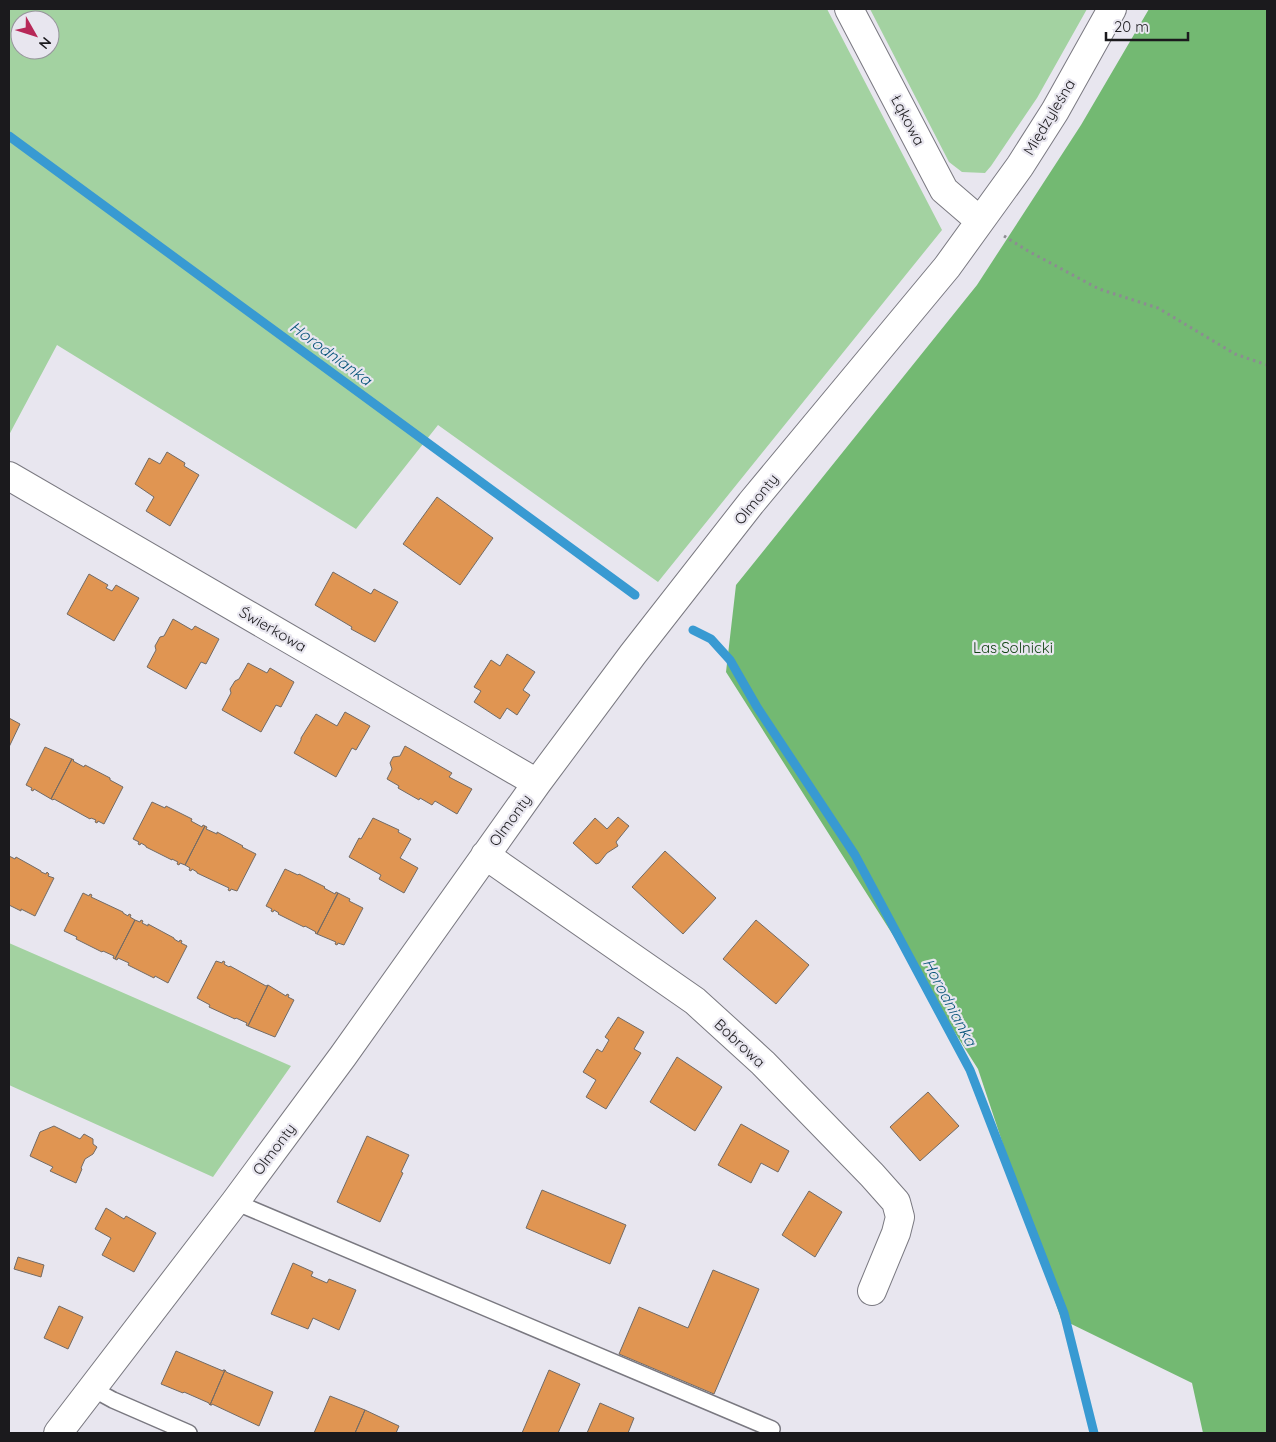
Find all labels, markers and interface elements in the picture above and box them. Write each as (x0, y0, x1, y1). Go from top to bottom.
north arrow (10, 10, 60, 60)
scale bar (1106, 10, 1188, 42)
text: 20 m (1114, 17, 1149, 36)
text: N (35, 34, 55, 53)
street label: Międzyleśna (1019, 75, 1079, 159)
street label: Łąkowa (887, 91, 929, 149)
water label: Horodnianka (286, 317, 377, 390)
street label: Olmonty (730, 470, 782, 528)
street label: Świerkowa (236, 602, 310, 656)
park label: Las Solnicki (973, 638, 1053, 657)
street label: Olmonty (485, 790, 535, 850)
water label: Horodnianka (919, 955, 982, 1050)
street label: Bobrowa (711, 1015, 769, 1071)
street label: Olmonty (248, 1119, 300, 1179)

